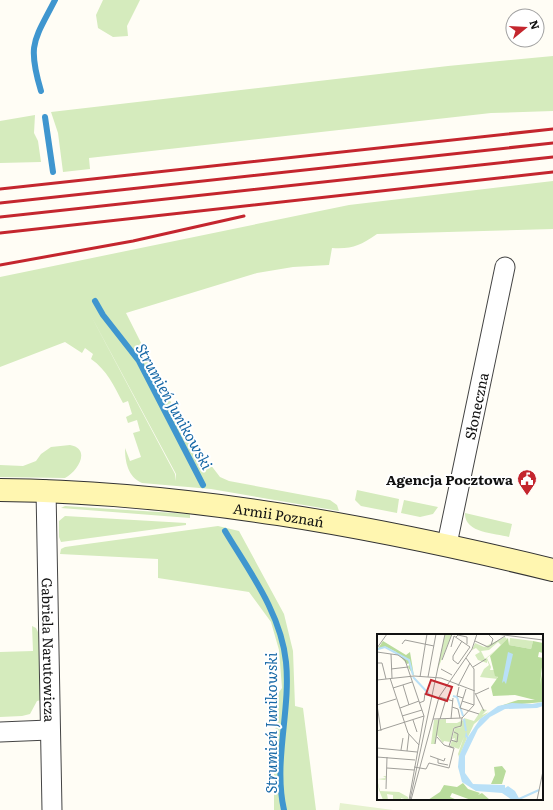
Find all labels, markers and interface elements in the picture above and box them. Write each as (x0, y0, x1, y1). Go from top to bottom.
north arrow (505, 8, 545, 48)
text: N (526, 18, 544, 31)
water label: Strumień Junikowski (131, 339, 220, 474)
street label: Słoneczna (459, 370, 493, 441)
public building icon: Agencja Pocztowa (516, 468, 538, 496)
place label: Agencja Pocztowa (386, 469, 514, 489)
street label: Armii Poznań (232, 498, 326, 532)
street label: Gabriela Narutowicza (38, 577, 60, 723)
inset map (377, 634, 543, 800)
water label: Strumień Junikowski (259, 652, 282, 794)

